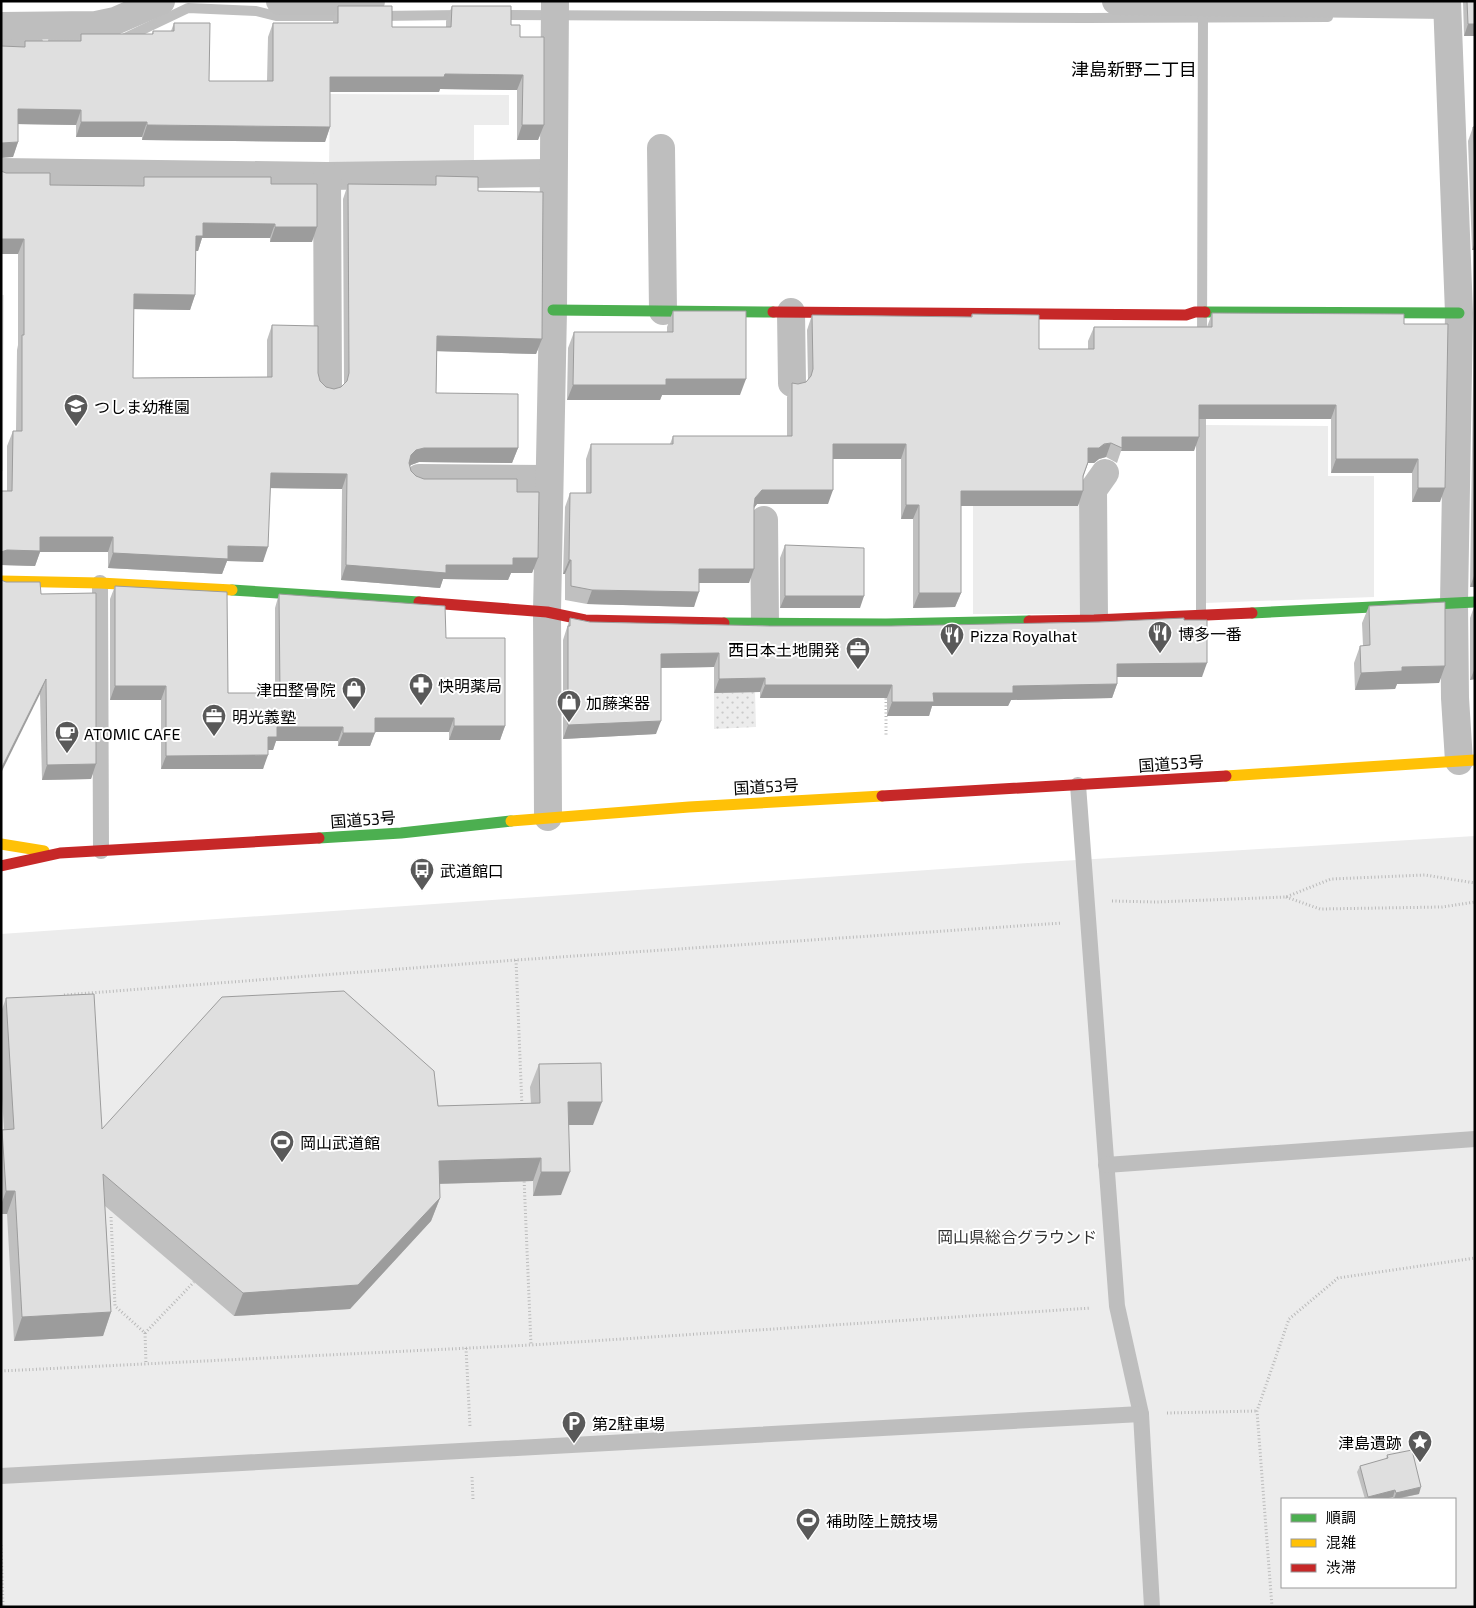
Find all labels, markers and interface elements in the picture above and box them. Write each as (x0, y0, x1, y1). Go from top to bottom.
district label: 津島新野二丁目 (1071, 58, 1197, 80)
school or university icon: つしま幼稚園 (63, 393, 89, 427)
place label: つしま幼稚園 (94, 397, 190, 416)
restaurant icon: 博多一番 (1147, 620, 1173, 654)
restaurant icon: Pizza Royalhat (939, 622, 965, 656)
place label: 博多一番 (1178, 624, 1242, 643)
place label: Pizza Royalhat (970, 626, 1077, 645)
office icon: 西日本土地開発 (845, 636, 871, 670)
place label: 西日本土地開発 (728, 640, 840, 659)
pharmacy icon: 快明薬局 (408, 672, 434, 706)
shop icon: 津田整骨院 (341, 676, 367, 710)
place label: 快明薬局 (438, 676, 502, 695)
place label: 津田整骨院 (256, 680, 336, 699)
shop icon: 加藤楽器 (556, 689, 582, 723)
place label: 加藤楽器 (586, 693, 650, 712)
office icon: 明光義塾 (201, 703, 227, 737)
place label: 明光義塾 (232, 707, 296, 726)
cafe icon: ATOMIC CAFE (54, 720, 80, 754)
place label: ATOMIC CAFE (84, 724, 180, 743)
street label: 国道53号 (1138, 751, 1204, 775)
street label: 国道53号 (733, 775, 799, 797)
street label: 国道53号 (330, 807, 396, 831)
bus stop icon: 武道館口 (409, 857, 435, 891)
place label: 武道館口 (440, 861, 504, 880)
sports icon: 岡山武道館 (269, 1129, 295, 1163)
place label: 岡山武道館 (300, 1133, 380, 1152)
park label: 岡山県総合グラウンド (937, 1227, 1097, 1246)
parking icon: 第2駐車場 (561, 1410, 587, 1444)
place label: 第2駐車場 (592, 1414, 665, 1433)
place icon: 津島遺跡 (1407, 1429, 1433, 1463)
place label: 津島遺跡 (1338, 1433, 1402, 1452)
legend (1281, 1498, 1456, 1588)
sports icon: 補助陸上競技場 (795, 1507, 821, 1541)
text: 順調 (1326, 1508, 1356, 1526)
place label: 補助陸上競技場 (826, 1511, 938, 1530)
text: 混雑 (1326, 1533, 1356, 1551)
text: 渋滞 (1326, 1558, 1356, 1576)

